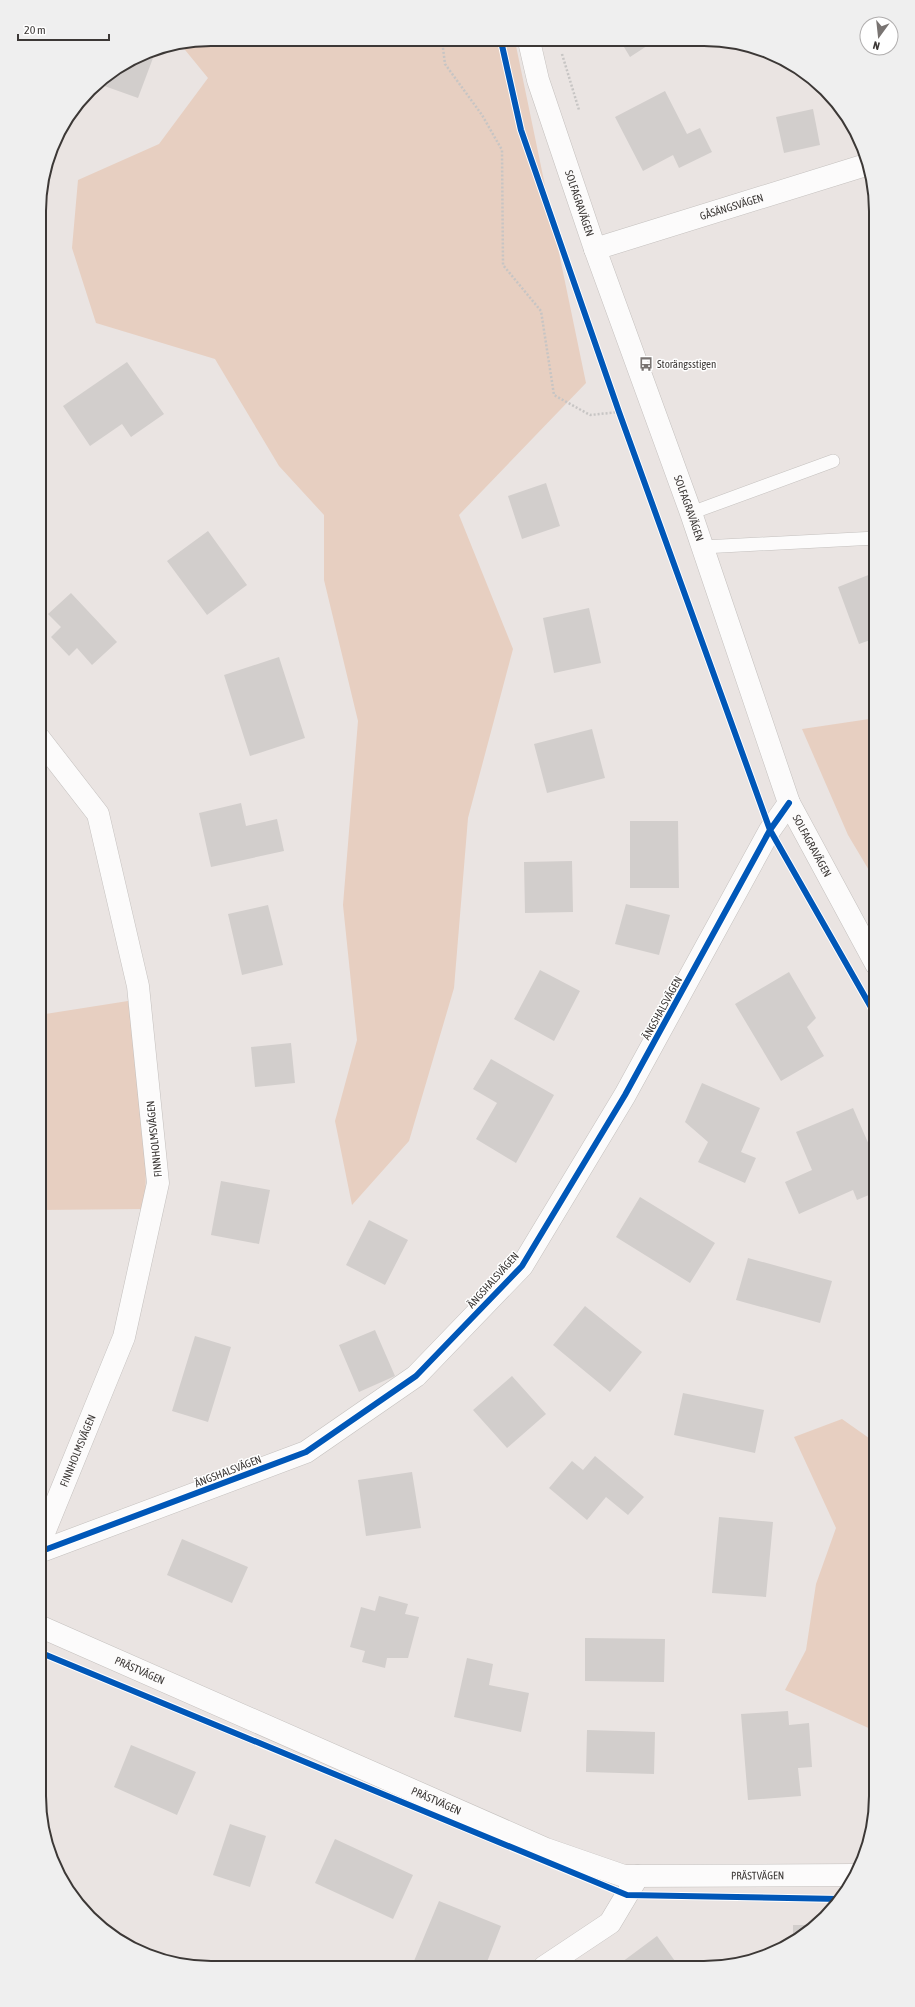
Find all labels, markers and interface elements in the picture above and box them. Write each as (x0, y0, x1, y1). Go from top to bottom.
scale bar (18, 16, 109, 42)
north arrow (859, 16, 899, 56)
text: 20 m (24, 23, 46, 37)
text: N (872, 39, 881, 52)
street label: SOLFAGRAVÄGEN (563, 169, 596, 238)
street label: GÅSÄNGSVÄGEN (698, 191, 765, 222)
bus stop icon: Storängsstigen (638, 356, 654, 372)
place label: Storängsstigen (657, 358, 716, 370)
street label: SOLFAGRAVÄGEN (672, 474, 706, 543)
street label: SOLFAGRAVÄGEN (790, 813, 834, 879)
street label: ÄNGSHALSVÄGEN (640, 974, 684, 1042)
street label: FINNHOLMSVÄGEN (144, 1100, 164, 1178)
street label: ÄNGSHALSVÄGEN (465, 1250, 521, 1310)
street label: FINNHOLMSVÄGEN (57, 1413, 98, 1488)
street label: ÄNGSHALSVÄGEN (193, 1453, 263, 1489)
street label: PRÄSTVÄGEN (113, 1654, 167, 1687)
street label: PRÄSTVÄGEN (409, 1785, 463, 1817)
street label: PRÄSTVÄGEN (731, 1869, 784, 1882)

